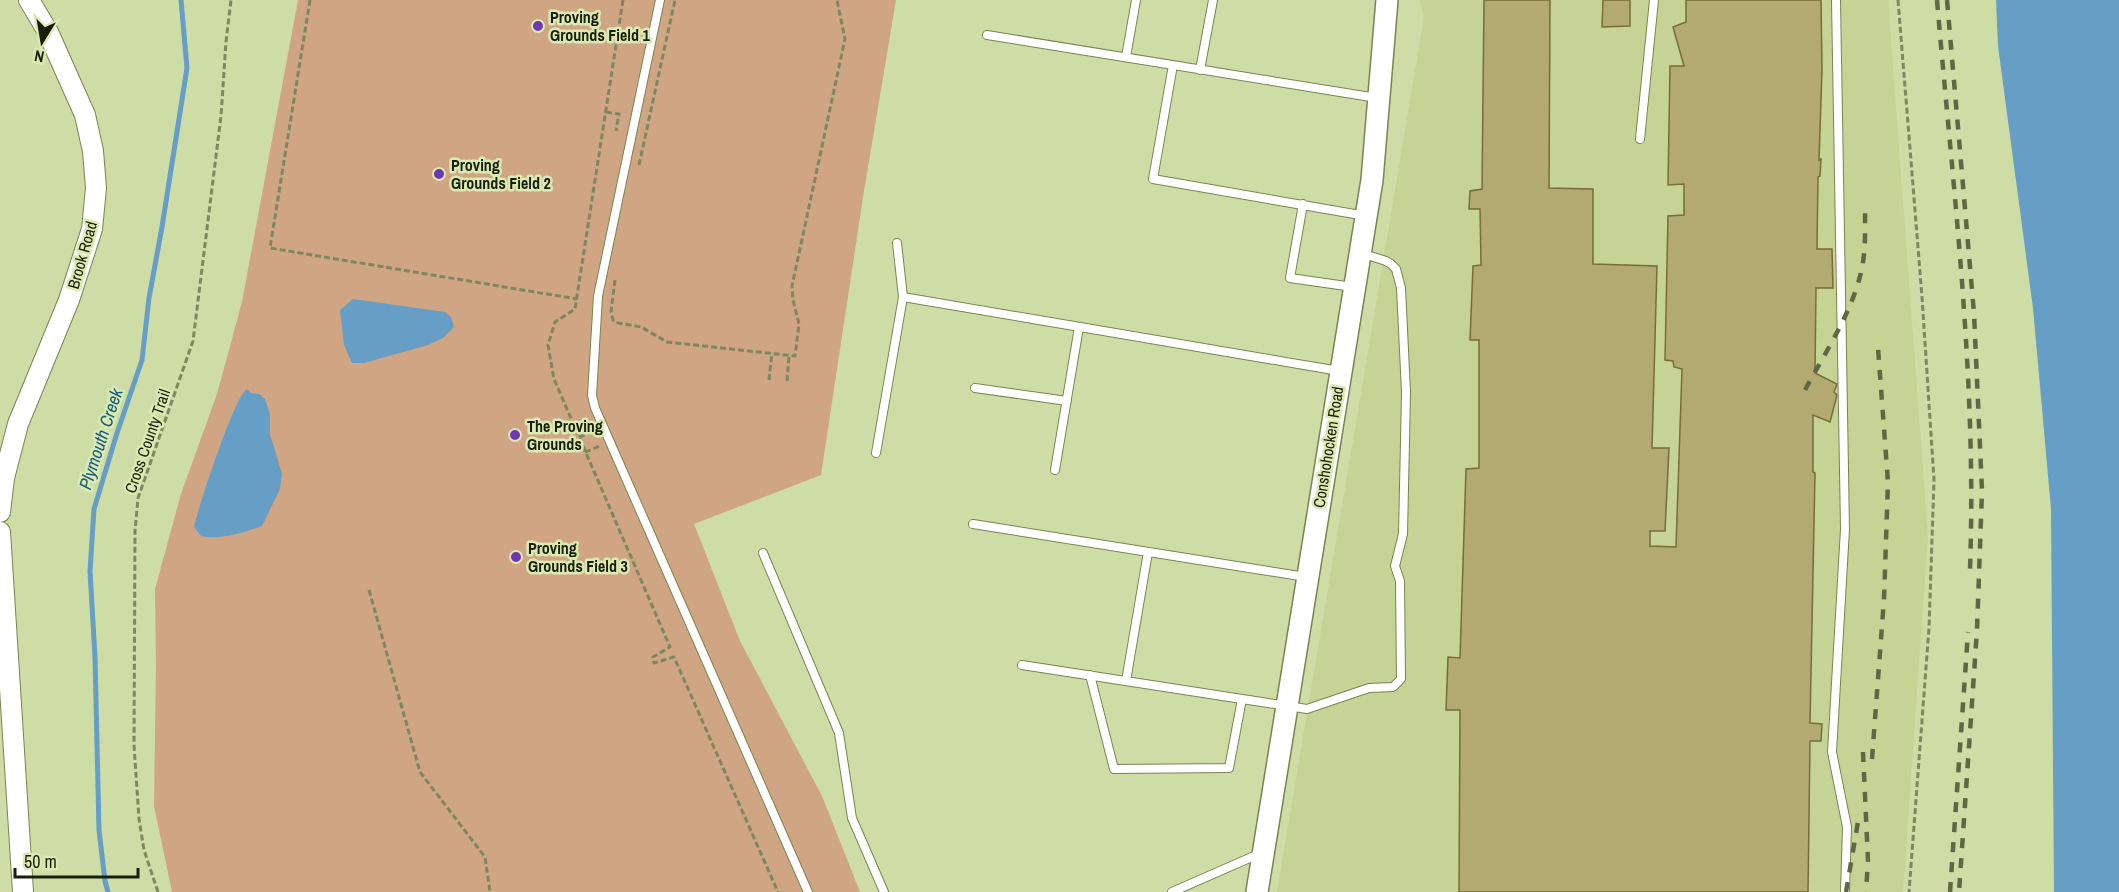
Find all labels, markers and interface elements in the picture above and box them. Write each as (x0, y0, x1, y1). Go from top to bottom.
place label: Proving Grounds Field 1 (550, 6, 651, 46)
north arrow (12, 12, 72, 72)
marker: Proving Grounds Field 1 (531, 19, 545, 33)
text: N (32, 45, 46, 68)
place label: Proving Grounds Field 2 (451, 154, 551, 194)
marker: Proving Grounds Field 2 (432, 167, 446, 181)
street label: Brook Road (62, 219, 102, 291)
water label: Plymouth Creek (72, 384, 129, 493)
street label: Conshohocken Road (1308, 385, 1348, 509)
street label: Cross County Trail (119, 386, 175, 496)
place label: The Proving Grounds (527, 415, 603, 455)
marker: The Proving Grounds (508, 428, 522, 442)
place label: Proving Grounds Field 3 (528, 537, 628, 577)
marker: Proving Grounds Field 3 (509, 550, 523, 564)
scale bar (15, 841, 138, 879)
text: 50 m (24, 849, 57, 874)

